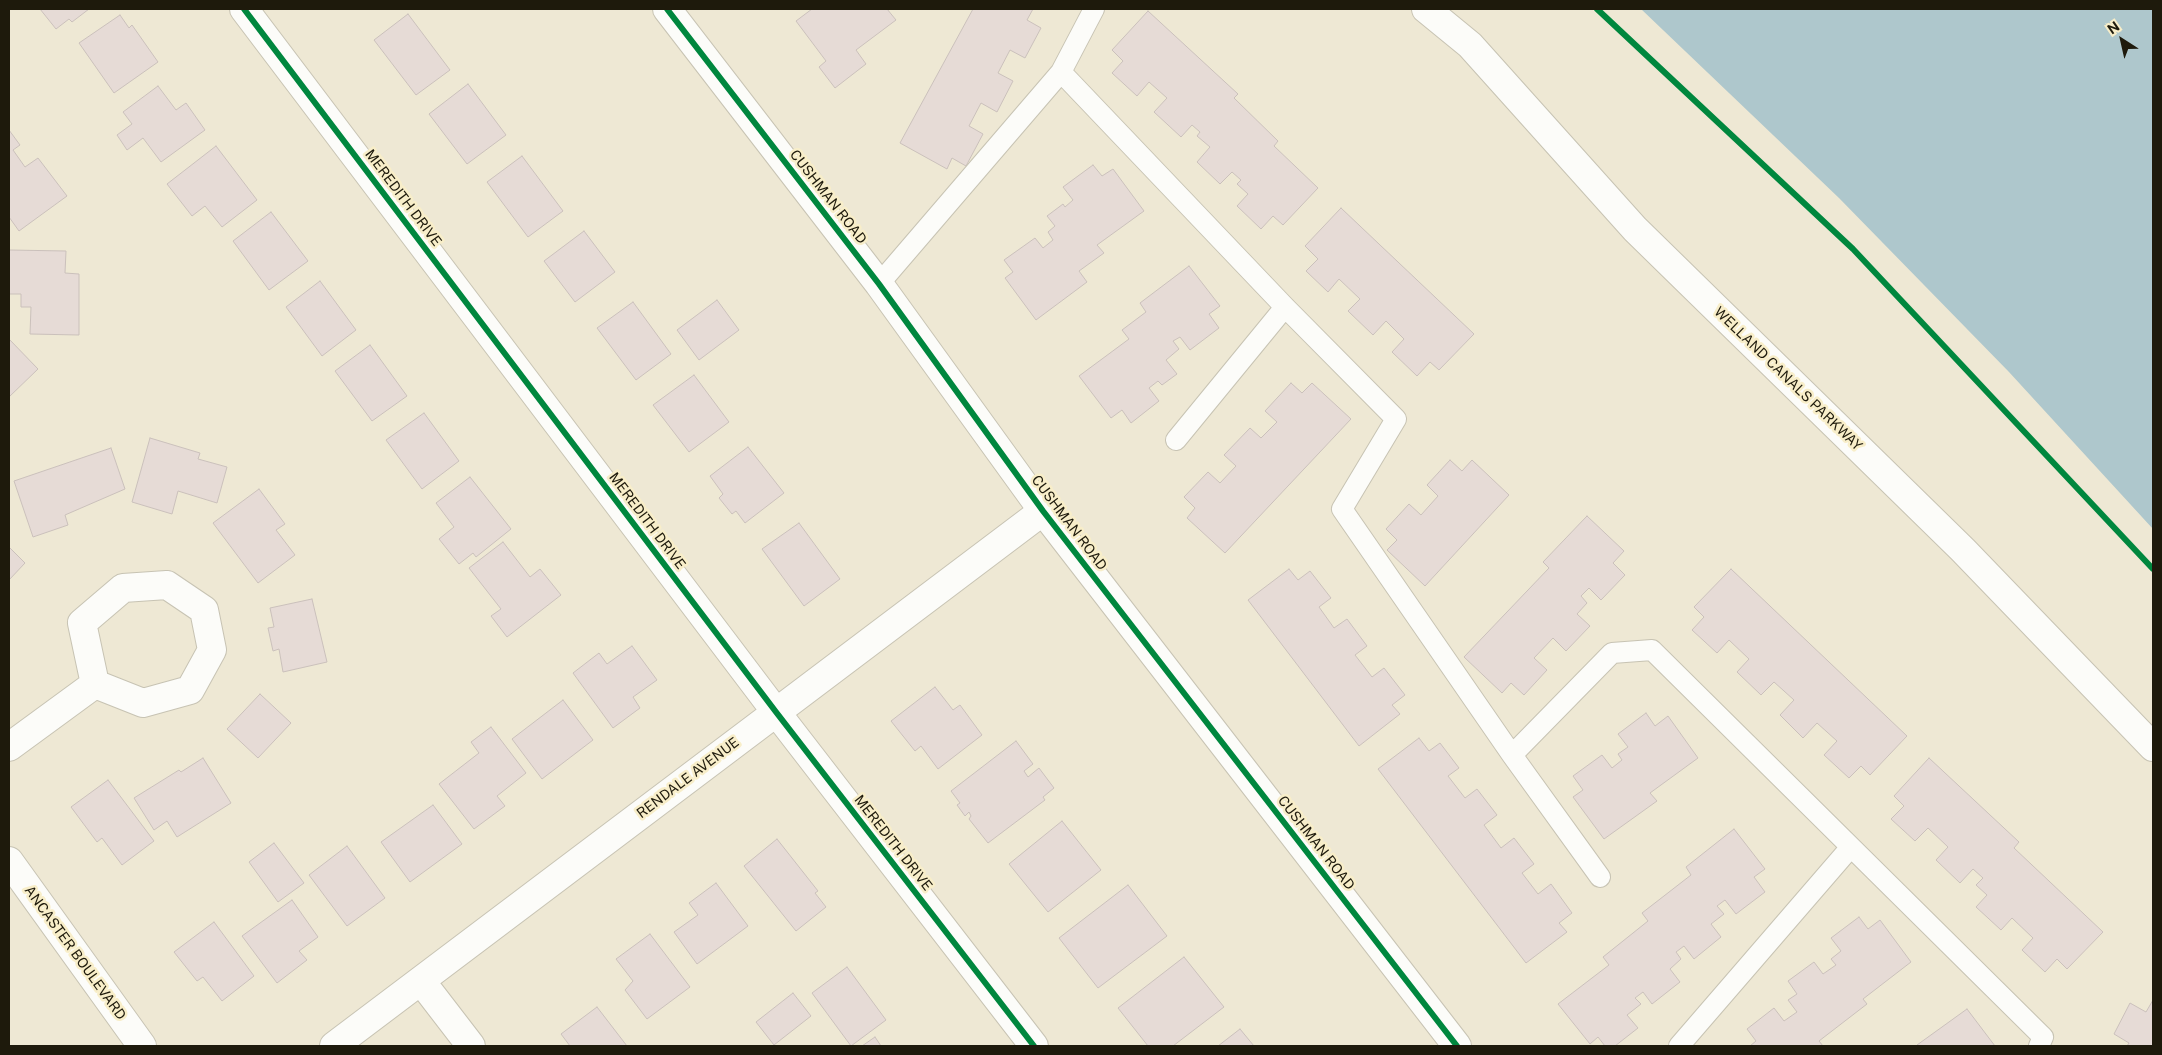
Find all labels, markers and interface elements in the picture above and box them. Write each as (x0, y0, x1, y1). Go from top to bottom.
north arrow (2097, 15, 2147, 65)
text: N (2104, 18, 2122, 37)
street label: MEREDITH DRIVE (361, 146, 445, 250)
street label: CUSHMAN ROAD (786, 147, 870, 247)
street label: WELLAND CANALS PARKWAY (1710, 304, 1866, 454)
street label: MEREDITH DRIVE (605, 469, 689, 573)
street label: CUSHMAN ROAD (1028, 472, 1110, 574)
street label: RENDALE AVENUE (634, 734, 742, 822)
street label: MEREDITH DRIVE (850, 792, 936, 894)
street label: CUSHMAN ROAD (1274, 793, 1358, 893)
street label: ANCASTER BOULEVARD (21, 883, 129, 1023)

